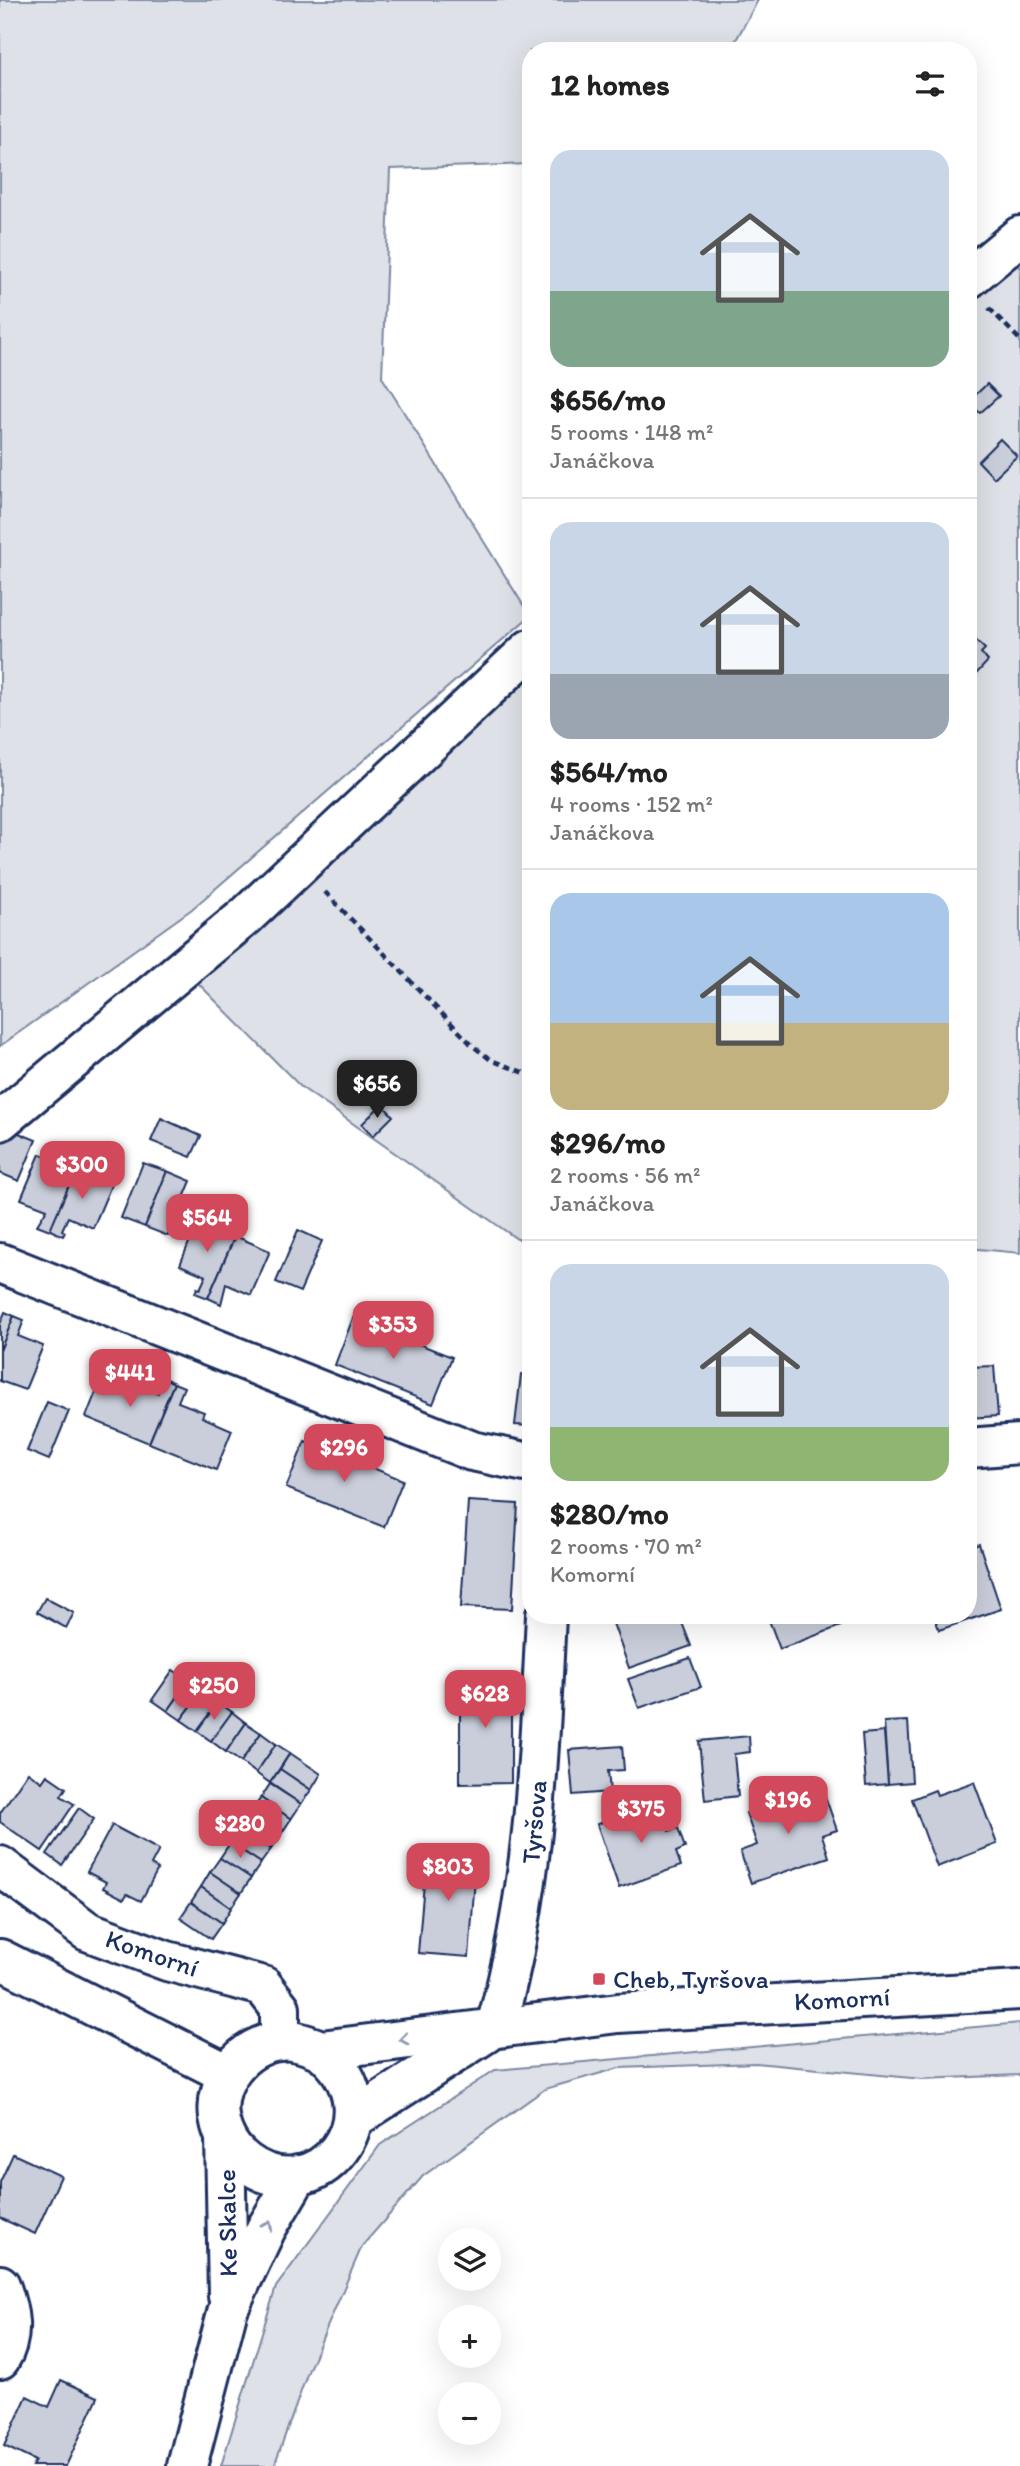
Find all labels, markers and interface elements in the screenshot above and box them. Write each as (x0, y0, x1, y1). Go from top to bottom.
icon: filters (911, 65, 949, 103)
text: 12 homes (550, 66, 670, 103)
icon: home (687, 195, 813, 321)
text: $656/mo (550, 381, 666, 418)
text: 5 rooms · 148 m² (550, 418, 713, 446)
text: Janáčkova (550, 446, 655, 474)
icon: home (687, 567, 813, 693)
text: $564/mo (550, 753, 668, 790)
text: 4 rooms · 152 m² (550, 790, 713, 818)
text: Janáčkova (550, 818, 655, 846)
icon: home (687, 938, 813, 1064)
pin: $656 (336, 1060, 418, 1120)
text: $656 (353, 1069, 401, 1097)
text: $296/mo (550, 1124, 666, 1161)
pin: $300 (41, 1142, 123, 1201)
text: $300 (56, 1150, 108, 1178)
text: 2 rooms · 56 m² (550, 1161, 701, 1189)
text: Janáčkova (550, 1189, 655, 1217)
pin: $564 (166, 1194, 248, 1254)
text: $564 (182, 1203, 232, 1231)
pin: $353 (352, 1302, 434, 1361)
icon: home (687, 1309, 813, 1435)
text: $353 (369, 1310, 417, 1338)
pin: $441 (89, 1350, 171, 1409)
text: $441 (105, 1358, 155, 1386)
pin: $296 (303, 1424, 385, 1484)
text: $296 (320, 1433, 368, 1461)
text: $280/mo (550, 1495, 669, 1532)
text: 2 rooms · 70 m² (550, 1532, 702, 1560)
text: Komorní (550, 1560, 635, 1588)
pin: $250 (173, 1662, 255, 1722)
pin: $628 (444, 1670, 526, 1730)
text: $250 (189, 1671, 239, 1699)
text: $628 (461, 1679, 509, 1707)
pin: $196 (747, 1776, 829, 1836)
street label: Tyršova (514, 1779, 554, 1865)
text: $196 (765, 1785, 811, 1813)
pin: $375 (600, 1786, 682, 1845)
text: $375 (617, 1794, 665, 1822)
pin: $280 (199, 1800, 281, 1860)
text: $280 (215, 1809, 265, 1837)
pin: $803 (407, 1843, 489, 1903)
text: $803 (423, 1852, 473, 1880)
street label: Komorní (101, 1922, 203, 1984)
place label: Cheb, Tyršova (613, 1963, 769, 1995)
marker: Cheb, Tyršova (591, 1971, 607, 1987)
street label: Komorní (793, 1980, 891, 2017)
one-way arrow (398, 2031, 410, 2046)
street label: Ke Skalce (210, 2169, 244, 2277)
one-way arrow (260, 2220, 273, 2233)
map controls (438, 2228, 501, 2445)
button: layers (438, 2228, 501, 2291)
button: + (438, 2305, 501, 2368)
button: − (438, 2382, 501, 2445)

